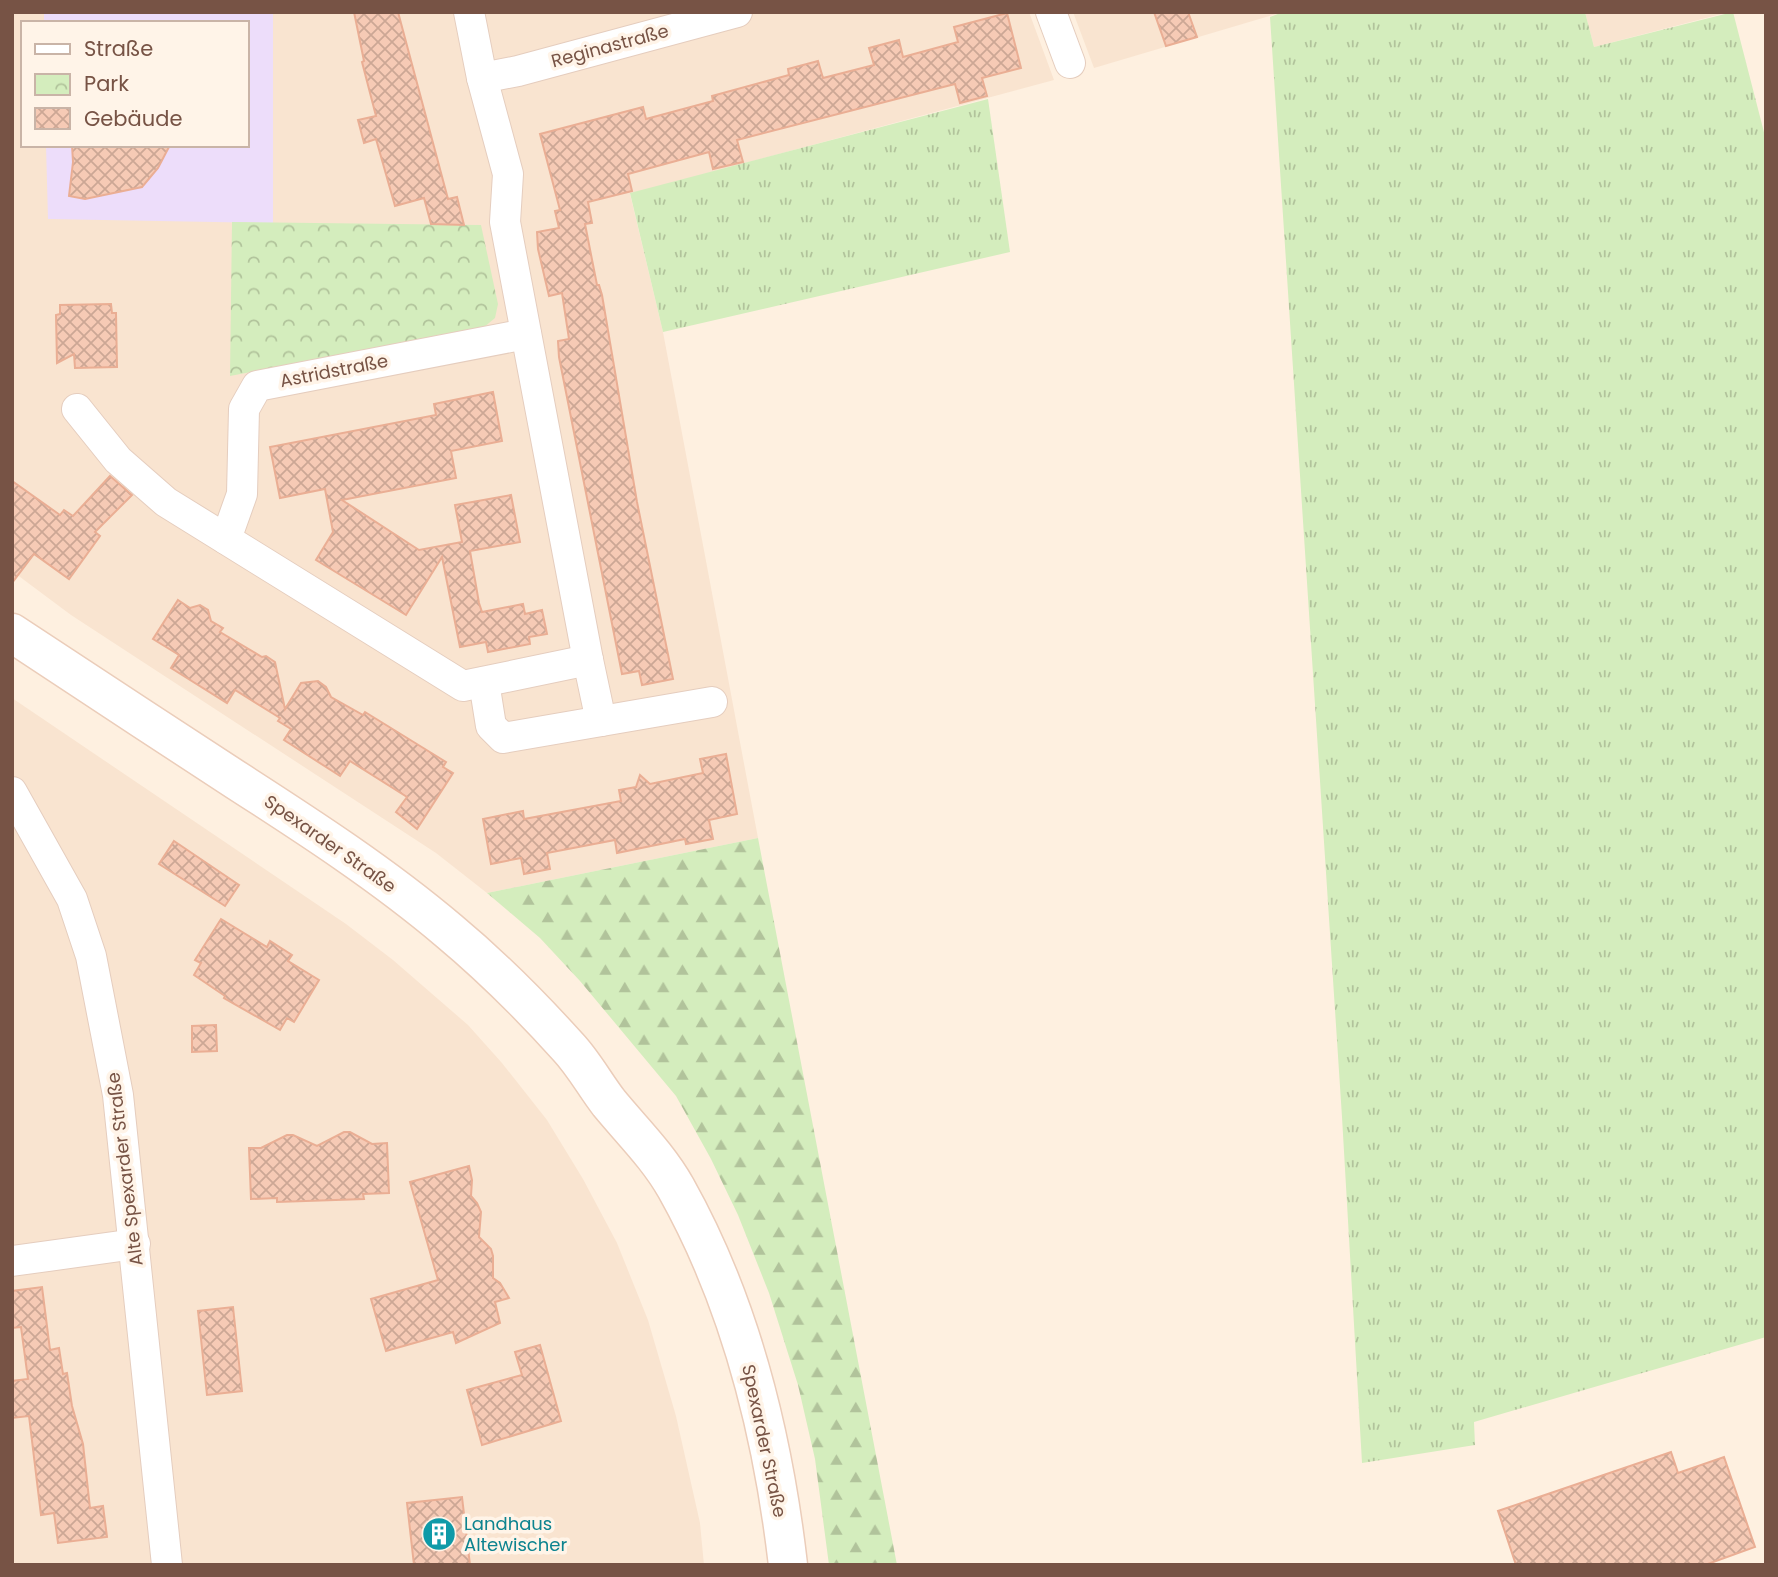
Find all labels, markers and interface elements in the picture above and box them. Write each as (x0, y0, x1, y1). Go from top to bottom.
street label: Reginastraße (548, 18, 671, 73)
legend (21, 21, 248, 147)
text: Straße (84, 34, 153, 63)
text: Park (84, 69, 129, 98)
text: Gebäude (84, 104, 182, 133)
street label: Astridstraße (278, 348, 390, 393)
street label: Spexarder Straße (259, 789, 401, 898)
street label: Alte Spexarder Straße (100, 1071, 149, 1267)
street label: Spexarder Straße (736, 1362, 793, 1520)
place label: Landhaus Altewischer (464, 1511, 567, 1557)
building icon: Landhaus Altewischer (420, 1515, 458, 1553)

